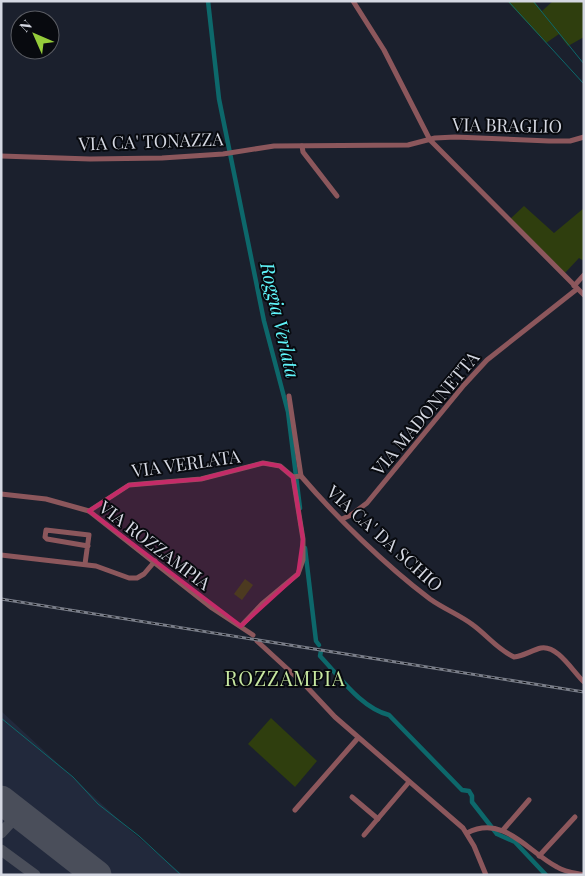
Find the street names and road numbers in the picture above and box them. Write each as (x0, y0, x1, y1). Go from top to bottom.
street label: VIA BRAGLIO (451, 112, 562, 138)
street label: VIA CA' TONAZZA (77, 126, 225, 156)
street label: VIA MADONNETTA (365, 345, 485, 481)
street label: VIA VERLATA (129, 443, 242, 483)
street label: VIA CA' DA SCHIO (321, 479, 448, 596)
street label: VIA ROZZAMPIA (93, 494, 216, 595)

